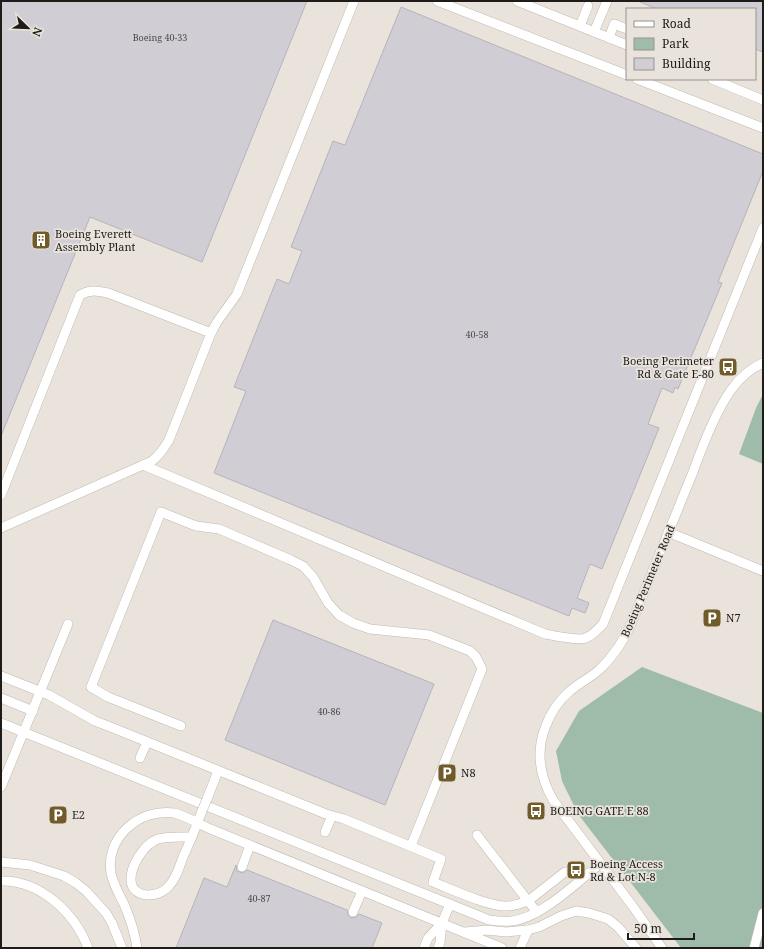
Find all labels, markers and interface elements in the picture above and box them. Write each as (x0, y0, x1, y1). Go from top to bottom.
north arrow (8, 8, 48, 48)
legend (626, 8, 756, 80)
text: Road (662, 15, 692, 32)
text: N (29, 25, 46, 39)
house number: Boeing 40-33 (133, 31, 187, 44)
text: Park (662, 35, 690, 52)
text: Building (662, 55, 711, 72)
place label: Boeing Everett Assembly Plant (55, 226, 136, 254)
building icon: Boeing Everett Assembly Plant (30, 229, 52, 251)
house number: 40-58 (466, 328, 488, 341)
place label: Boeing Perimeter Rd & Gate E-80 (623, 353, 715, 381)
bus stop icon: Boeing Perimeter Rd & Gate E-80 (717, 356, 739, 378)
street label: Boeing Perimeter Road (617, 522, 678, 639)
parking icon: N7 (701, 607, 723, 629)
place label: N7 (726, 610, 741, 625)
house number: 40-86 (318, 705, 340, 718)
parking icon: N8 (436, 762, 458, 784)
place label: N8 (461, 765, 476, 780)
bus stop icon: BOEING GATE E 88 (525, 800, 547, 822)
place label: BOEING GATE E 88 (550, 803, 649, 818)
parking icon: E2 (47, 804, 69, 826)
place label: E2 (72, 807, 85, 822)
place label: Boeing Access Rd & Lot N-8 (590, 856, 663, 884)
bus stop icon: Boeing Access Rd & Lot N-8 (565, 859, 587, 881)
house number: 40-87 (248, 892, 270, 905)
scale bar (628, 915, 694, 941)
text: 50 m (634, 920, 662, 937)

